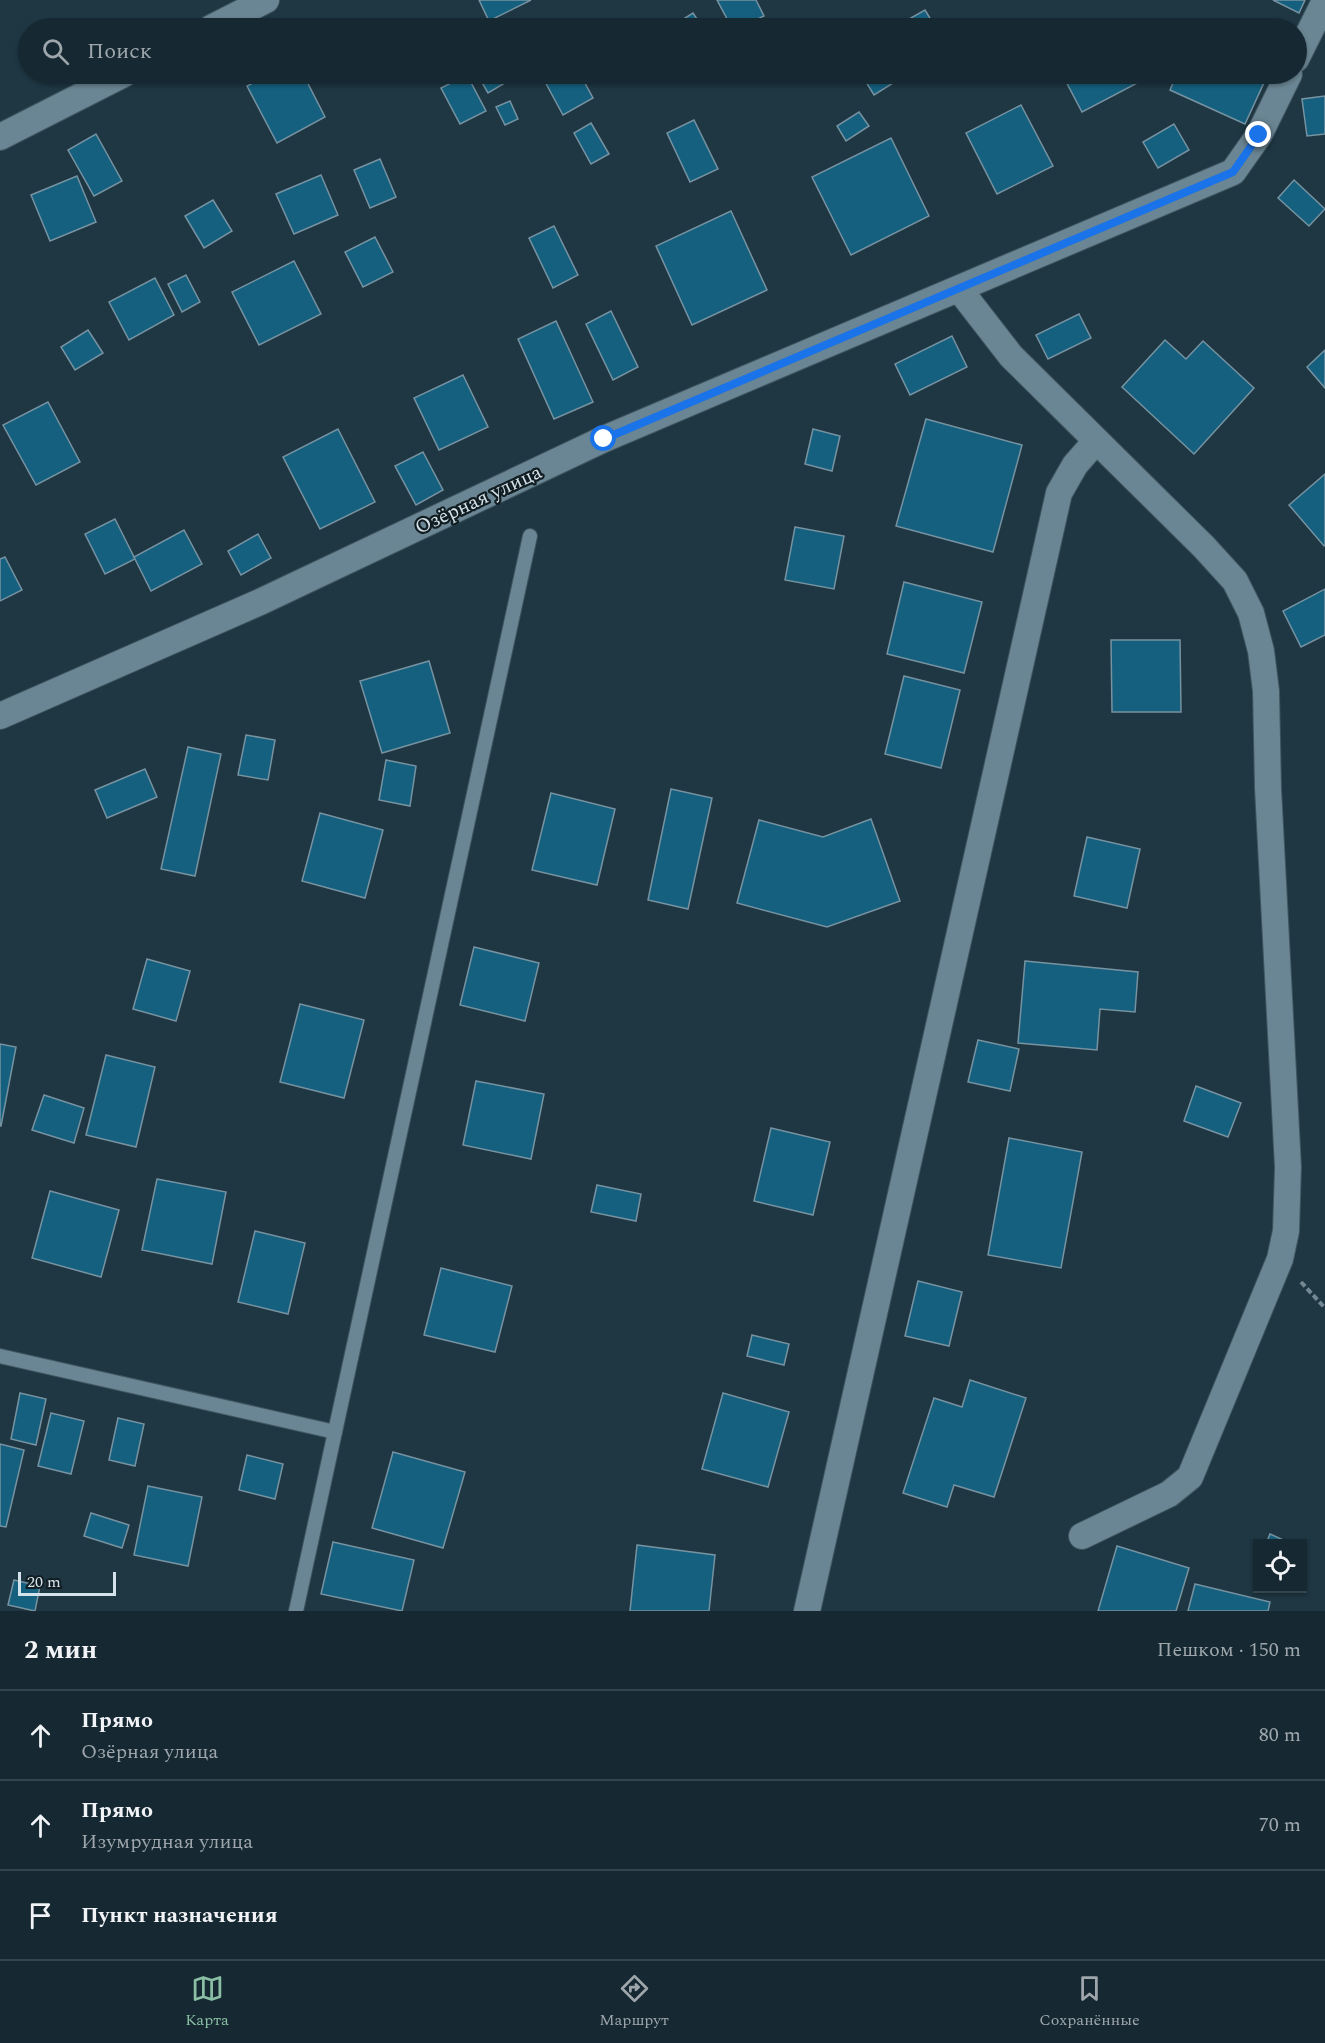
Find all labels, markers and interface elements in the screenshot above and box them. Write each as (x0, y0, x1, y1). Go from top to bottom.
search box (18, 18, 1307, 84)
icon: search (39, 35, 72, 68)
text: Поиск (87, 35, 152, 68)
route end (1245, 121, 1271, 147)
route start (590, 425, 616, 451)
street label: Озёрная улица (410, 457, 547, 543)
map controls (1253, 1539, 1307, 1593)
button: locate (1253, 1539, 1307, 1593)
scale bar (18, 1569, 116, 1596)
text: 20 m (27, 1570, 61, 1594)
text: 2 мин (24, 1630, 97, 1670)
text: Пешком · 150 m (1157, 1635, 1301, 1665)
text: Прямо (81, 1704, 153, 1737)
icon: ahead (24, 1719, 57, 1752)
text: 80 m (1259, 1720, 1301, 1750)
text: Озёрная улица (81, 1737, 218, 1767)
text: Прямо (81, 1794, 153, 1827)
icon: ahead (24, 1809, 57, 1842)
text: 70 m (1259, 1810, 1301, 1840)
text: Изумрудная улица (81, 1827, 253, 1857)
icon: arrive (24, 1899, 57, 1932)
text: Пункт назначения (81, 1899, 278, 1932)
tab: Карта (185, 1972, 229, 2032)
tab: Маршрут (599, 1972, 669, 2032)
tab: Сохранённые (1039, 1972, 1140, 2032)

